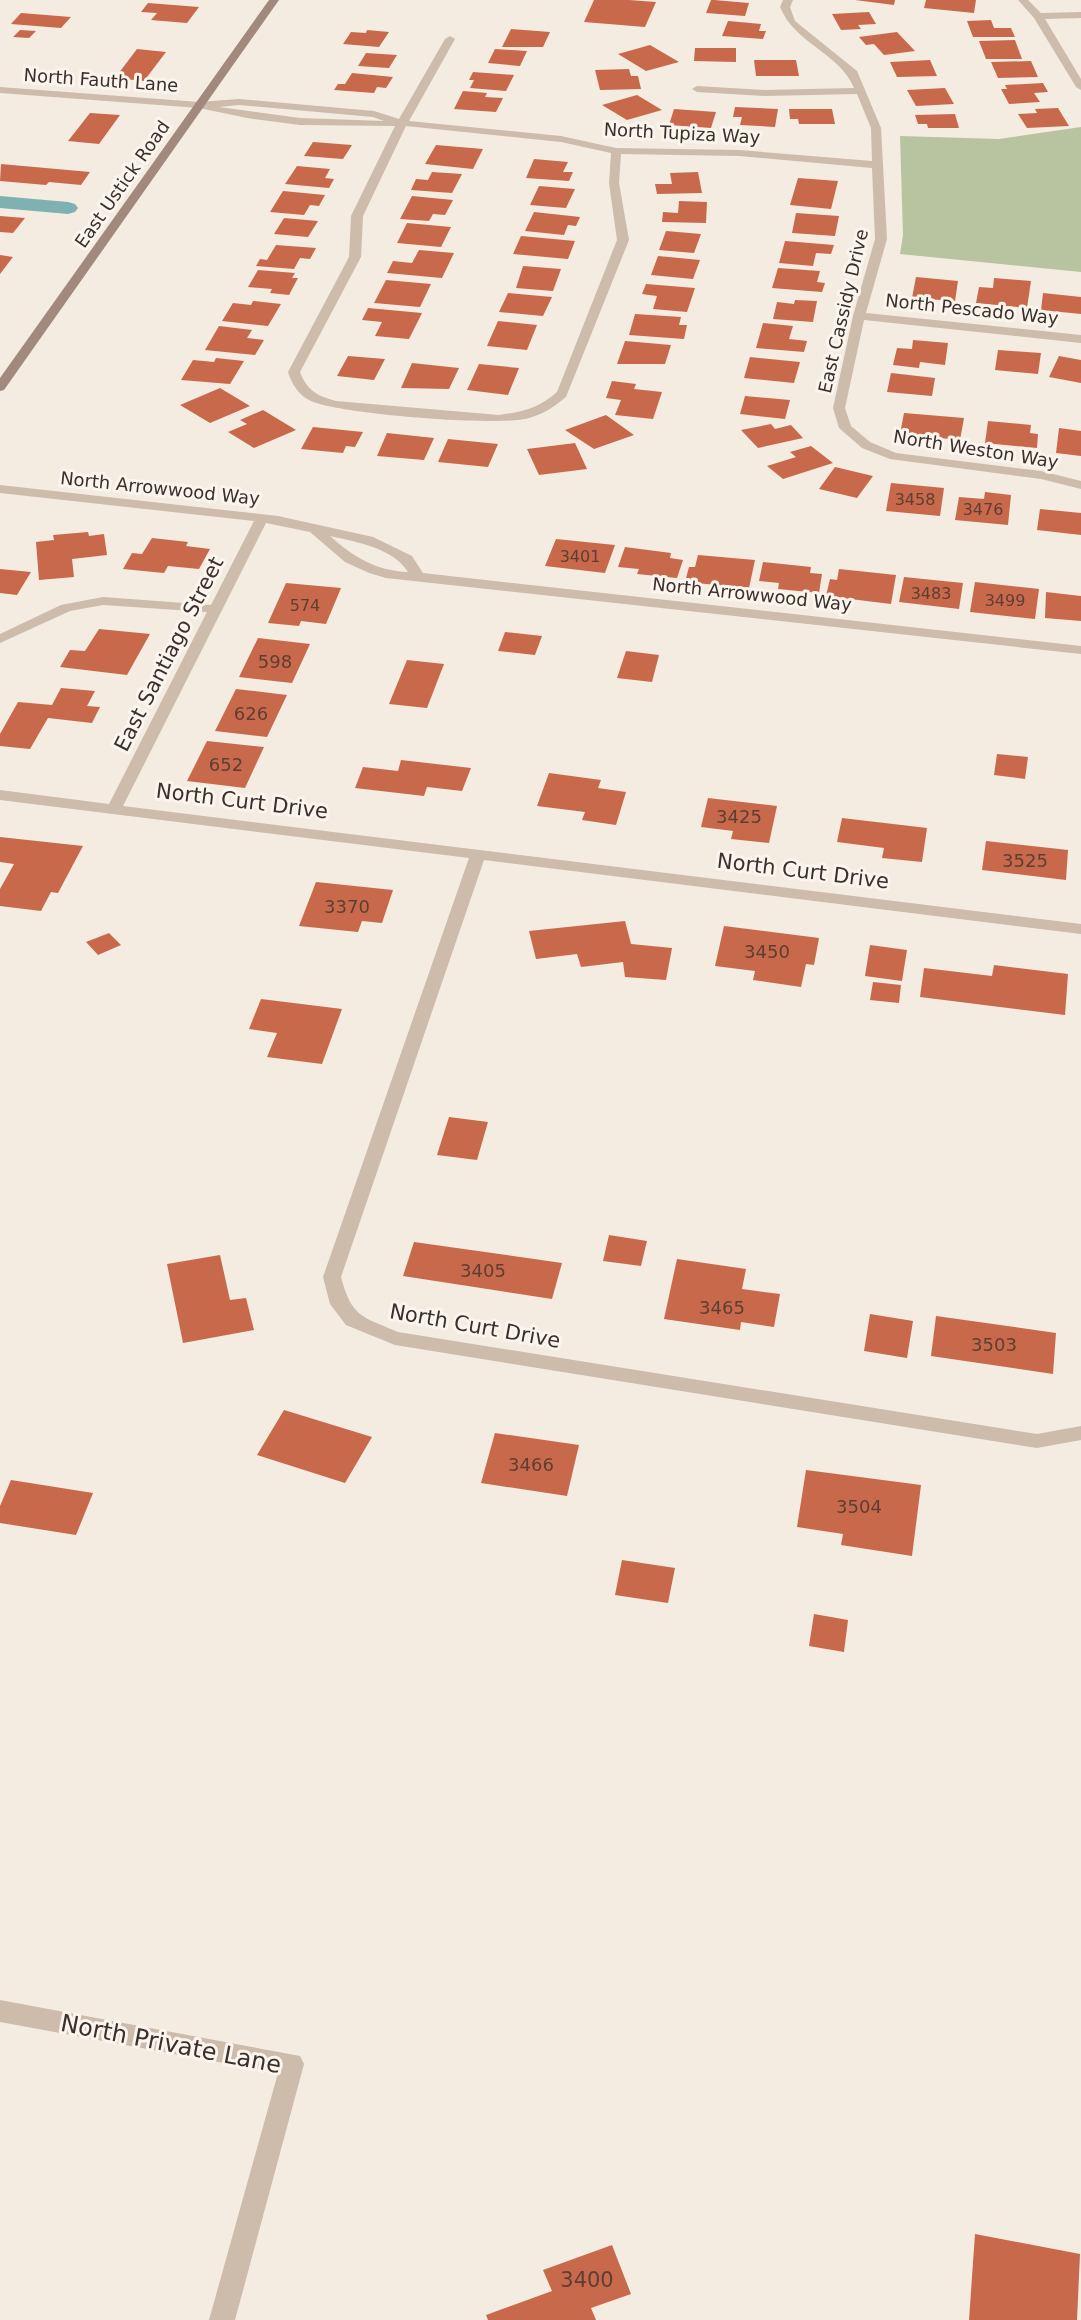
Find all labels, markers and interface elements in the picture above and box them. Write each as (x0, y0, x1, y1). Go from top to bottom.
street label: North Fauth Lane (23, 64, 179, 96)
street label: East Ustick Road (70, 116, 174, 252)
street label: North Tupiza Way (603, 118, 761, 148)
street label: East Cassidy Drive (814, 227, 872, 395)
street label: North Pescado Way (884, 289, 1060, 329)
street label: North Weston Way (892, 426, 1060, 472)
street label: North Arrowwood Way (59, 467, 261, 509)
house number: 3458 (895, 490, 935, 509)
house number: 3476 (963, 500, 1003, 519)
house number: 3401 (560, 547, 600, 566)
street label: East Santiago Street (109, 553, 229, 755)
street label: North Arrowwood Way (651, 573, 853, 615)
house number: 3483 (911, 584, 951, 603)
house number: 3499 (985, 591, 1025, 610)
house number: 574 (290, 596, 320, 615)
house number: 598 (258, 651, 292, 672)
house number: 626 (234, 703, 268, 724)
house number: 652 (209, 754, 243, 775)
street label: North Curt Drive (155, 779, 329, 823)
house number: 3425 (716, 806, 762, 827)
street label: North Curt Drive (716, 849, 890, 893)
house number: 3525 (1002, 850, 1048, 871)
house number: 3370 (324, 896, 370, 917)
house number: 3450 (744, 941, 790, 962)
house number: 3405 (460, 1260, 506, 1281)
house number: 3465 (699, 1297, 745, 1318)
street label: North Curt Drive (388, 1299, 562, 1353)
house number: 3503 (971, 1334, 1017, 1355)
house number: 3466 (508, 1454, 554, 1475)
house number: 3504 (836, 1496, 882, 1517)
street label: North Private Lane (58, 2009, 284, 2079)
house number: 3400 (560, 2268, 614, 2292)

